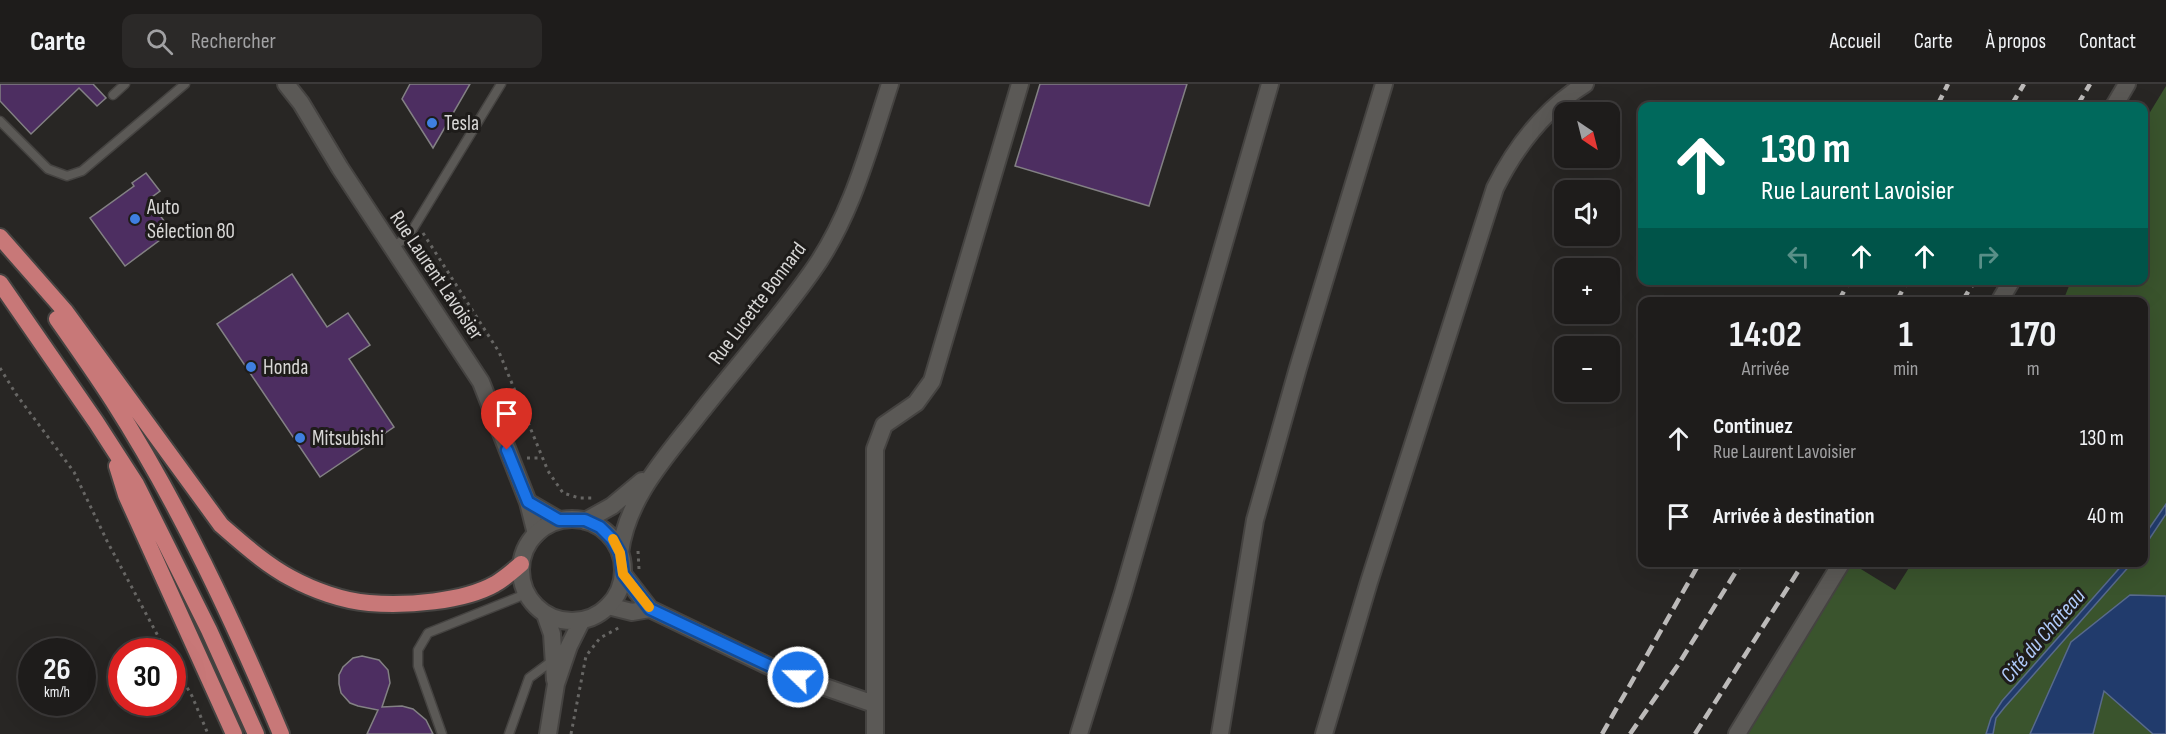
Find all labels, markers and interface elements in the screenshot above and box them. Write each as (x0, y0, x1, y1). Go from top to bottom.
search box (122, 14, 542, 68)
text: Carte (30, 25, 86, 58)
icon: search (143, 25, 176, 58)
text: Rechercher (191, 28, 276, 55)
text: Accueil (1830, 29, 1881, 54)
text: Carte (1914, 29, 1953, 54)
text: À propos (1986, 29, 2046, 54)
text: Contact (2079, 29, 2136, 54)
north arrow (1554, 102, 1620, 168)
map controls (1554, 102, 1620, 402)
place label: Tesla (444, 111, 479, 136)
marker: Tesla (425, 116, 439, 130)
text: 130 m (1761, 124, 1851, 175)
icon: ahead (1662, 126, 1740, 204)
text: Rue Laurent Lavoisier (1761, 175, 1954, 207)
button: sound (1554, 180, 1620, 246)
place label: Auto Sélection 80 (146, 195, 235, 244)
street label: Rue Laurent Lavoisier (384, 206, 489, 344)
marker: Auto Sélection 80 (128, 212, 142, 226)
street label: Rue Lucette Bonnard (703, 237, 811, 369)
icon: left (1782, 240, 1815, 273)
icon: ahead (1845, 240, 1878, 273)
icon: ahead (1908, 240, 1941, 273)
icon: right (1971, 240, 2004, 273)
button: + (1554, 258, 1620, 324)
text: 14:02 (1730, 314, 1802, 357)
text: 1 (1899, 314, 1913, 357)
text: 170 (2010, 314, 2056, 357)
button: − (1554, 336, 1620, 402)
place label: Honda (263, 355, 308, 380)
text: Arrivée (1742, 357, 1790, 381)
text: min (1893, 357, 1918, 381)
text: m (2027, 357, 2040, 381)
marker: Honda (244, 360, 258, 374)
pin (481, 388, 532, 450)
icon: arrive (490, 397, 523, 430)
text: Continuez (1713, 413, 1793, 440)
icon: ahead (1662, 422, 1695, 455)
text: 130 m (2080, 425, 2124, 452)
place label: Mitsubishi (312, 426, 384, 451)
marker: Mitsubishi (293, 431, 307, 445)
text: Rue Laurent Lavoisier (1713, 440, 1856, 464)
icon: arrive (1662, 500, 1695, 533)
text: Arrivée à destination (1713, 503, 1875, 530)
text: 40 m (2087, 503, 2124, 530)
water label: Cité du Château (1995, 583, 2091, 689)
speed limit sign: 30 (108, 638, 186, 716)
position arrow (766, 645, 830, 709)
text: 26 (43, 652, 71, 688)
text: km/h (44, 683, 70, 702)

